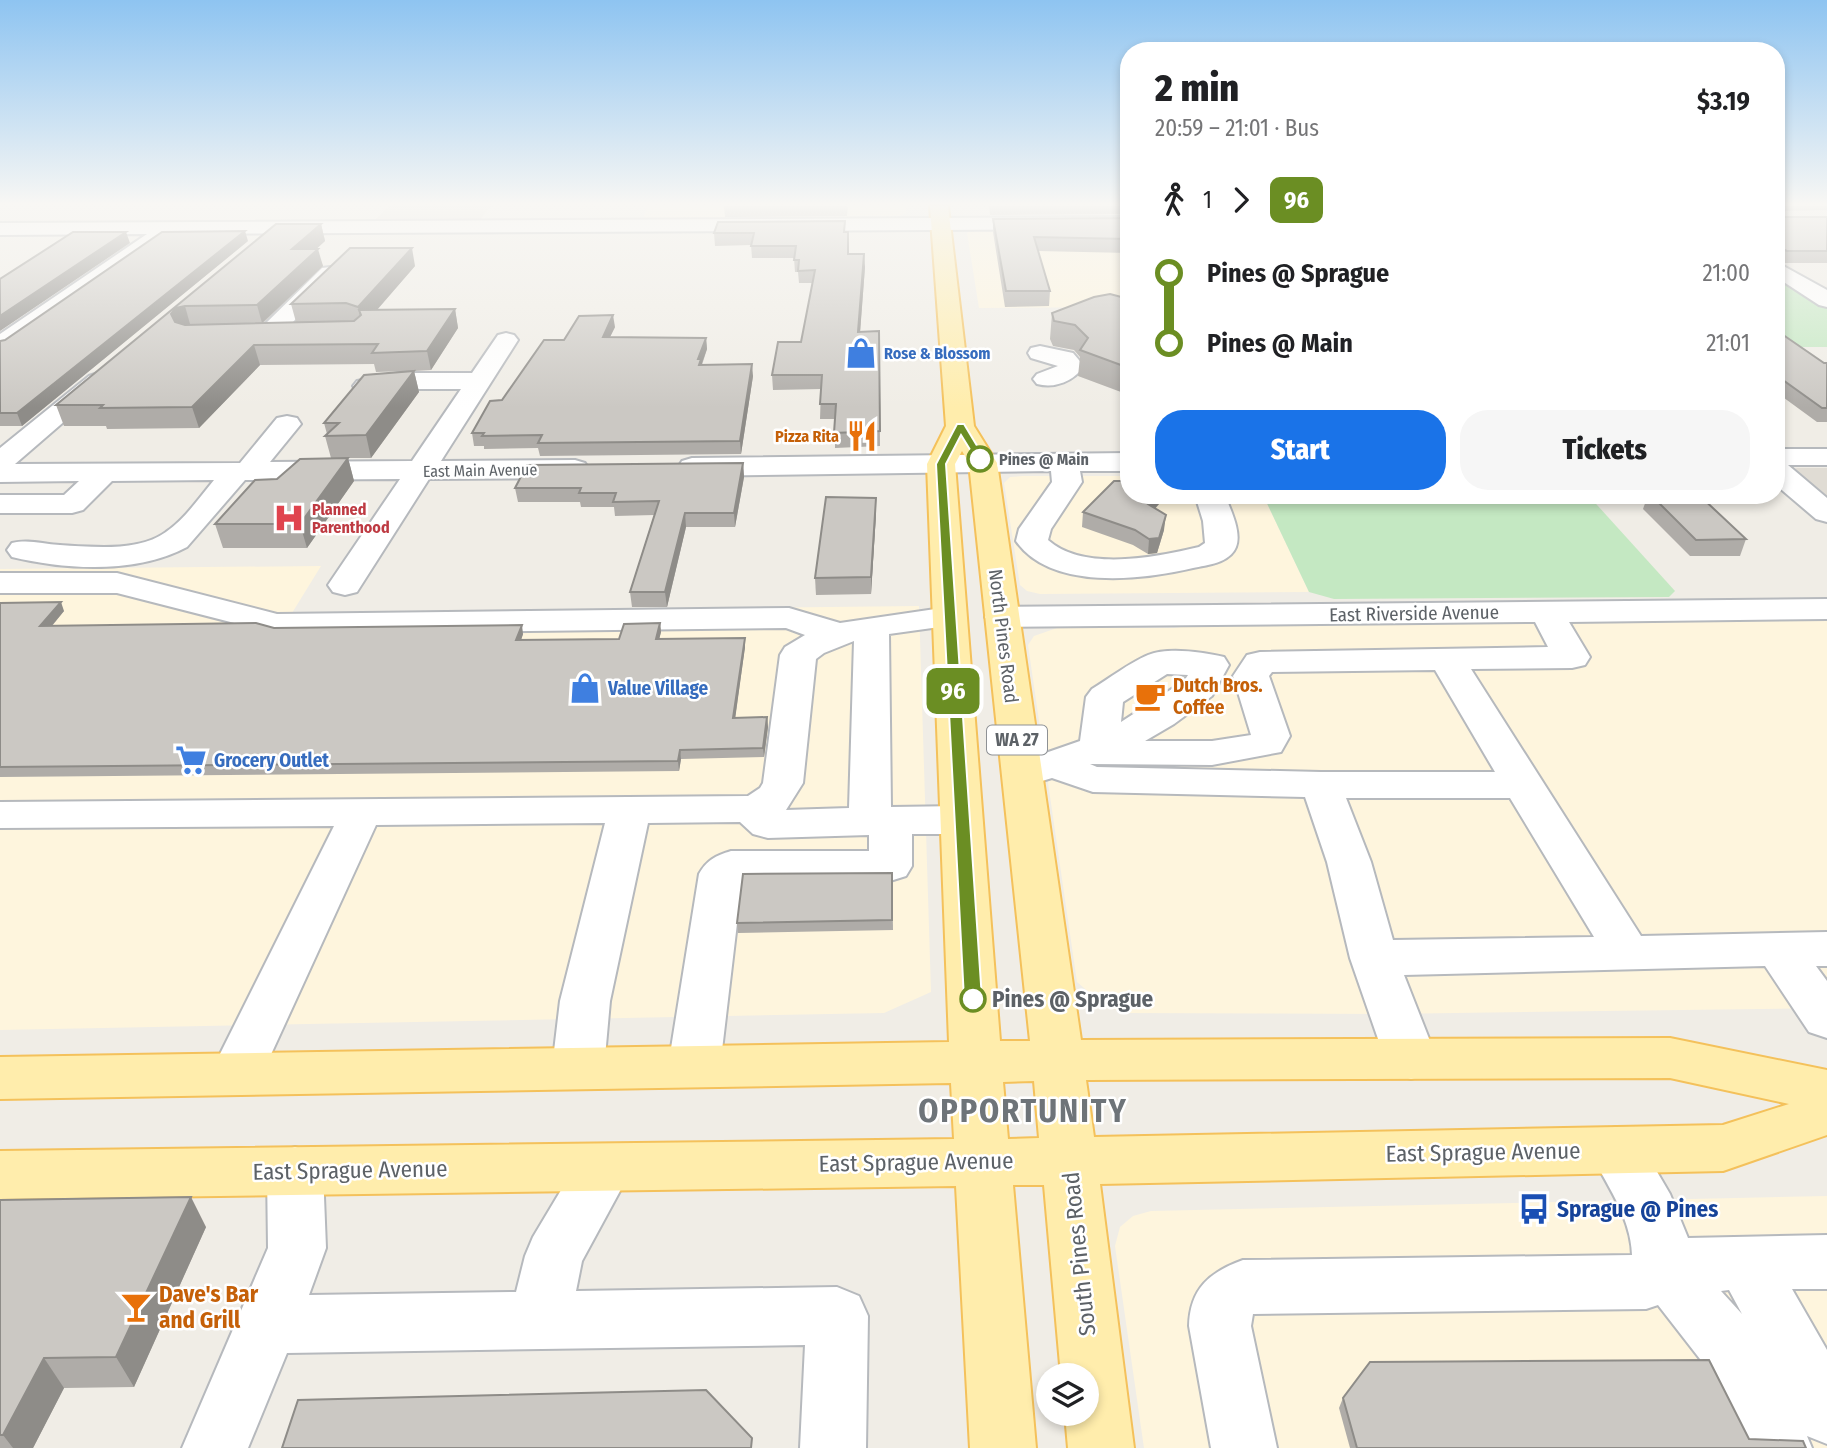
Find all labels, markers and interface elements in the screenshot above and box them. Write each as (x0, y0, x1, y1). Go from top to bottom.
text: 2 min (1155, 65, 1239, 111)
text: $3.19 (1697, 86, 1750, 117)
text: 20:59 – 21:01 · Bus (1155, 114, 1319, 142)
icon: walk (1155, 181, 1193, 219)
icon: forward (1222, 181, 1260, 219)
text: 1 (1203, 186, 1212, 214)
text: 96 (1284, 186, 1309, 214)
text: Pines @ Sprague (1207, 258, 1389, 289)
text: 21:00 (1703, 259, 1750, 287)
text: Pines @ Main (1207, 328, 1353, 359)
text: 21:01 (1706, 329, 1750, 357)
shop icon: Rose & Blossom (844, 336, 878, 370)
place label: Rose & Blossom (884, 344, 991, 363)
button: Start (1155, 410, 1446, 490)
button: Tickets (1460, 410, 1750, 490)
restaurant icon: Pizza Rita (845, 419, 879, 453)
place label: Pizza Rita (775, 427, 839, 446)
marker: Pines @ Main (967, 446, 993, 472)
place label: Pines @ Main (999, 450, 1089, 469)
street label: East Main Avenue (423, 460, 537, 481)
place label: Planned Parenthood (312, 500, 390, 537)
hospital icon: Planned Parenthood (272, 501, 306, 535)
street label: North Pines Road (984, 568, 1023, 704)
street label: East Riverside Avenue (1329, 601, 1499, 626)
line badge: 96 (922, 668, 984, 714)
shop icon: Value Village (568, 671, 602, 705)
place label: Dutch Bros. Coffee (1173, 674, 1263, 719)
place label: Value Village (607, 677, 709, 700)
text: 96 (941, 677, 965, 705)
cafe icon: Dutch Bros. Coffee (1133, 679, 1167, 713)
road number: WA 27 (987, 726, 1047, 754)
supermarket icon: Grocery Outlet (174, 743, 208, 777)
place label: Grocery Outlet (214, 749, 329, 772)
place label: Pines @ Sprague (992, 985, 1154, 1013)
marker: Pines @ Sprague (960, 986, 986, 1012)
district label: OPPORTUNITY (918, 1092, 1128, 1130)
street label: East Sprague Avenue (1385, 1136, 1581, 1168)
street label: East Sprague Avenue (818, 1146, 1014, 1178)
street label: East Sprague Avenue (252, 1154, 448, 1186)
street label: South Pines Road (1056, 1171, 1102, 1337)
bus stop icon: Sprague @ Pines (1517, 1192, 1551, 1226)
place label: Sprague @ Pines (1557, 1195, 1718, 1223)
place label: Dave's Bar and Grill (159, 1280, 259, 1334)
bar icon: Dave's Bar and Grill (119, 1290, 153, 1324)
map controls (1036, 1363, 1099, 1426)
button: layers (1036, 1363, 1099, 1426)

